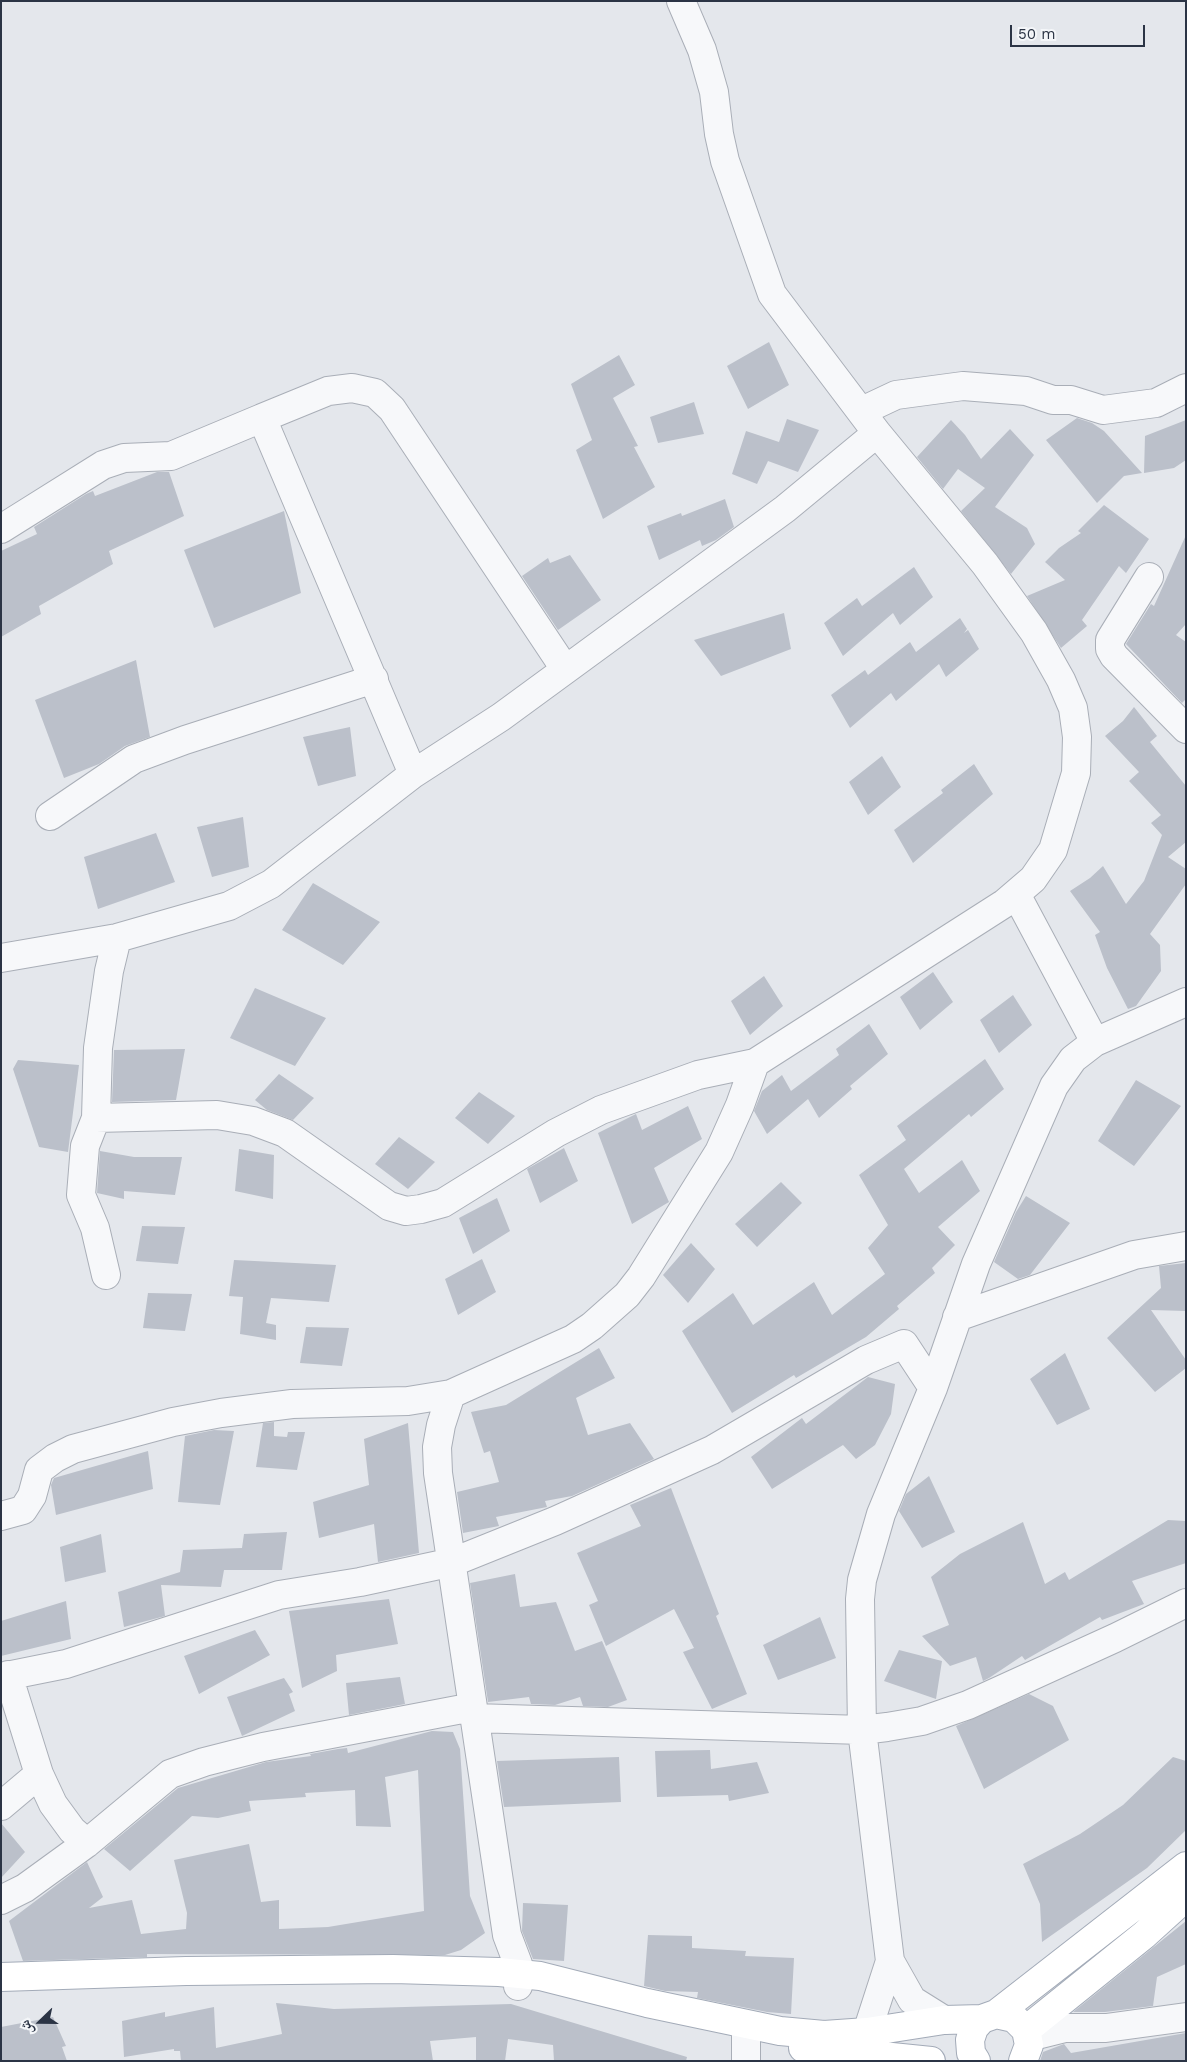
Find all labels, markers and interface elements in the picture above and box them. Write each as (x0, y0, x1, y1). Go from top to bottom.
scale bar (1012, 15, 1147, 47)
text: 50 m (1018, 25, 1055, 43)
north arrow (15, 1997, 65, 2047)
text: ش (16, 2018, 36, 2038)

